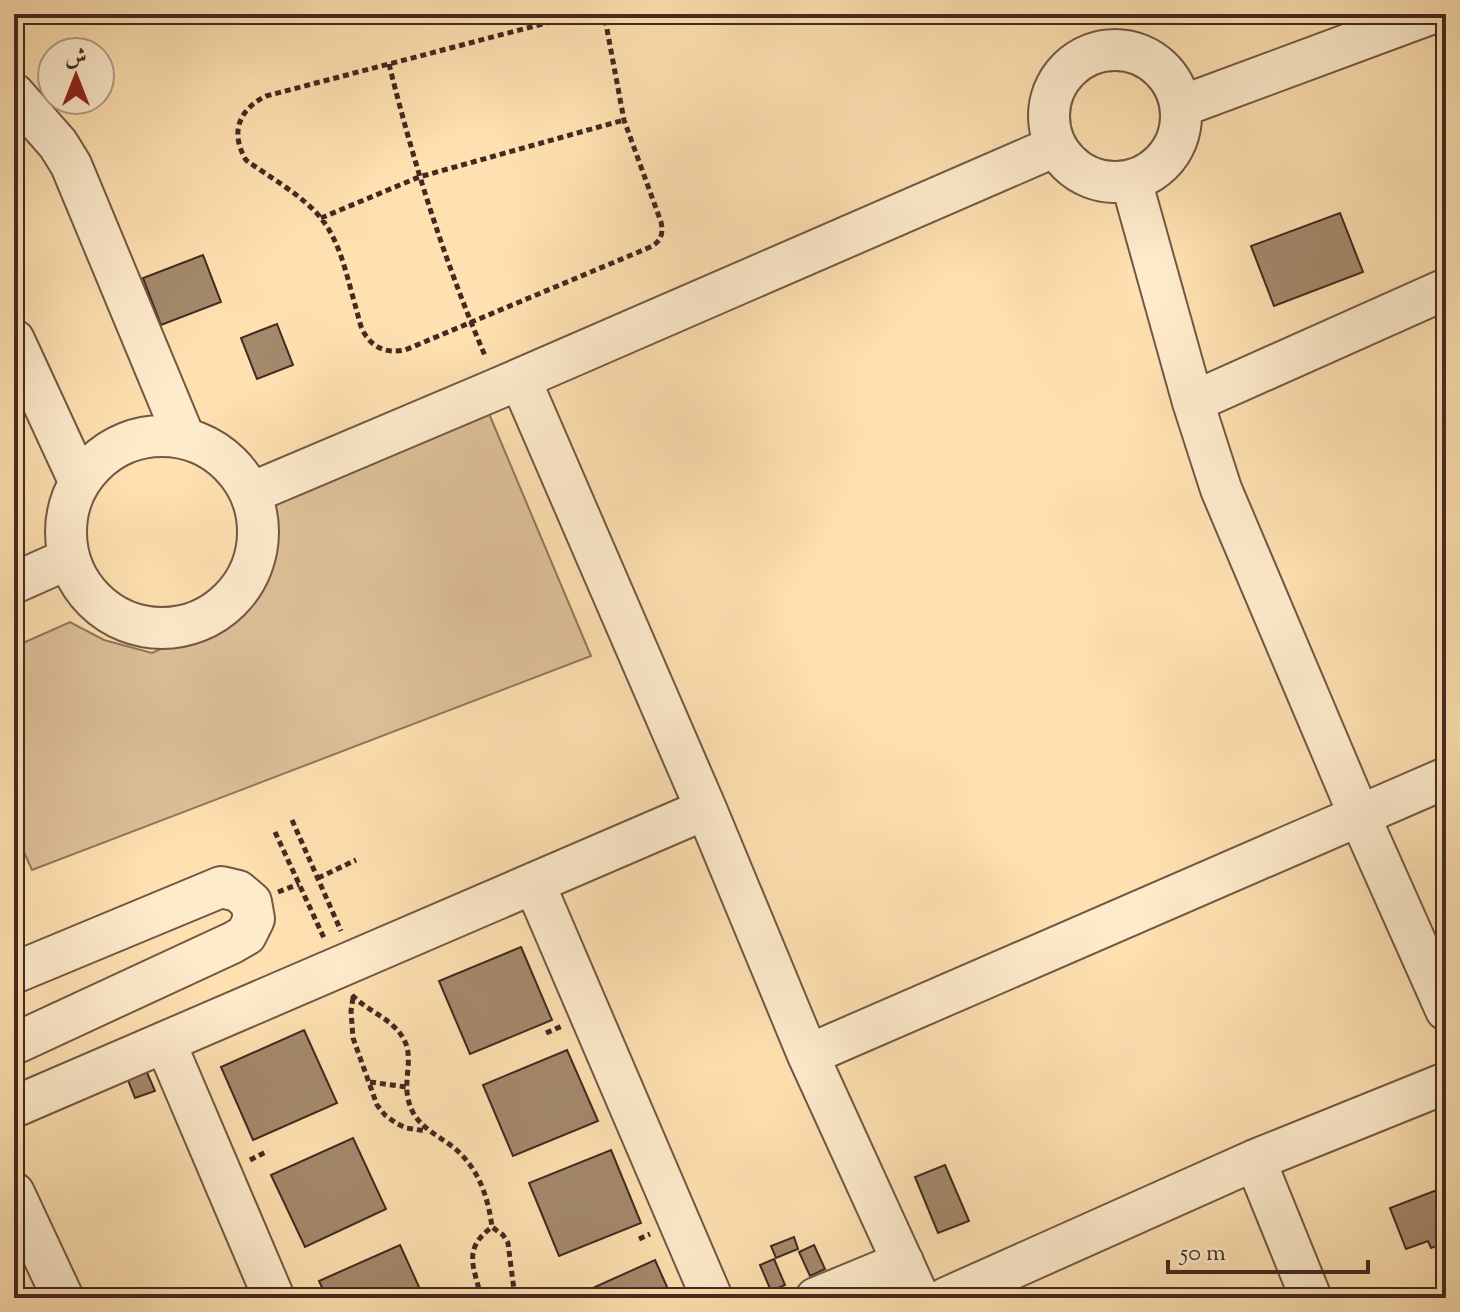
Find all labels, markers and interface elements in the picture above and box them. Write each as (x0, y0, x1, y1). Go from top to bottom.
north arrow (36, 36, 116, 116)
text: ش (65, 43, 87, 75)
scale bar (1168, 1224, 1368, 1274)
text: 50 m (1178, 1237, 1226, 1271)

